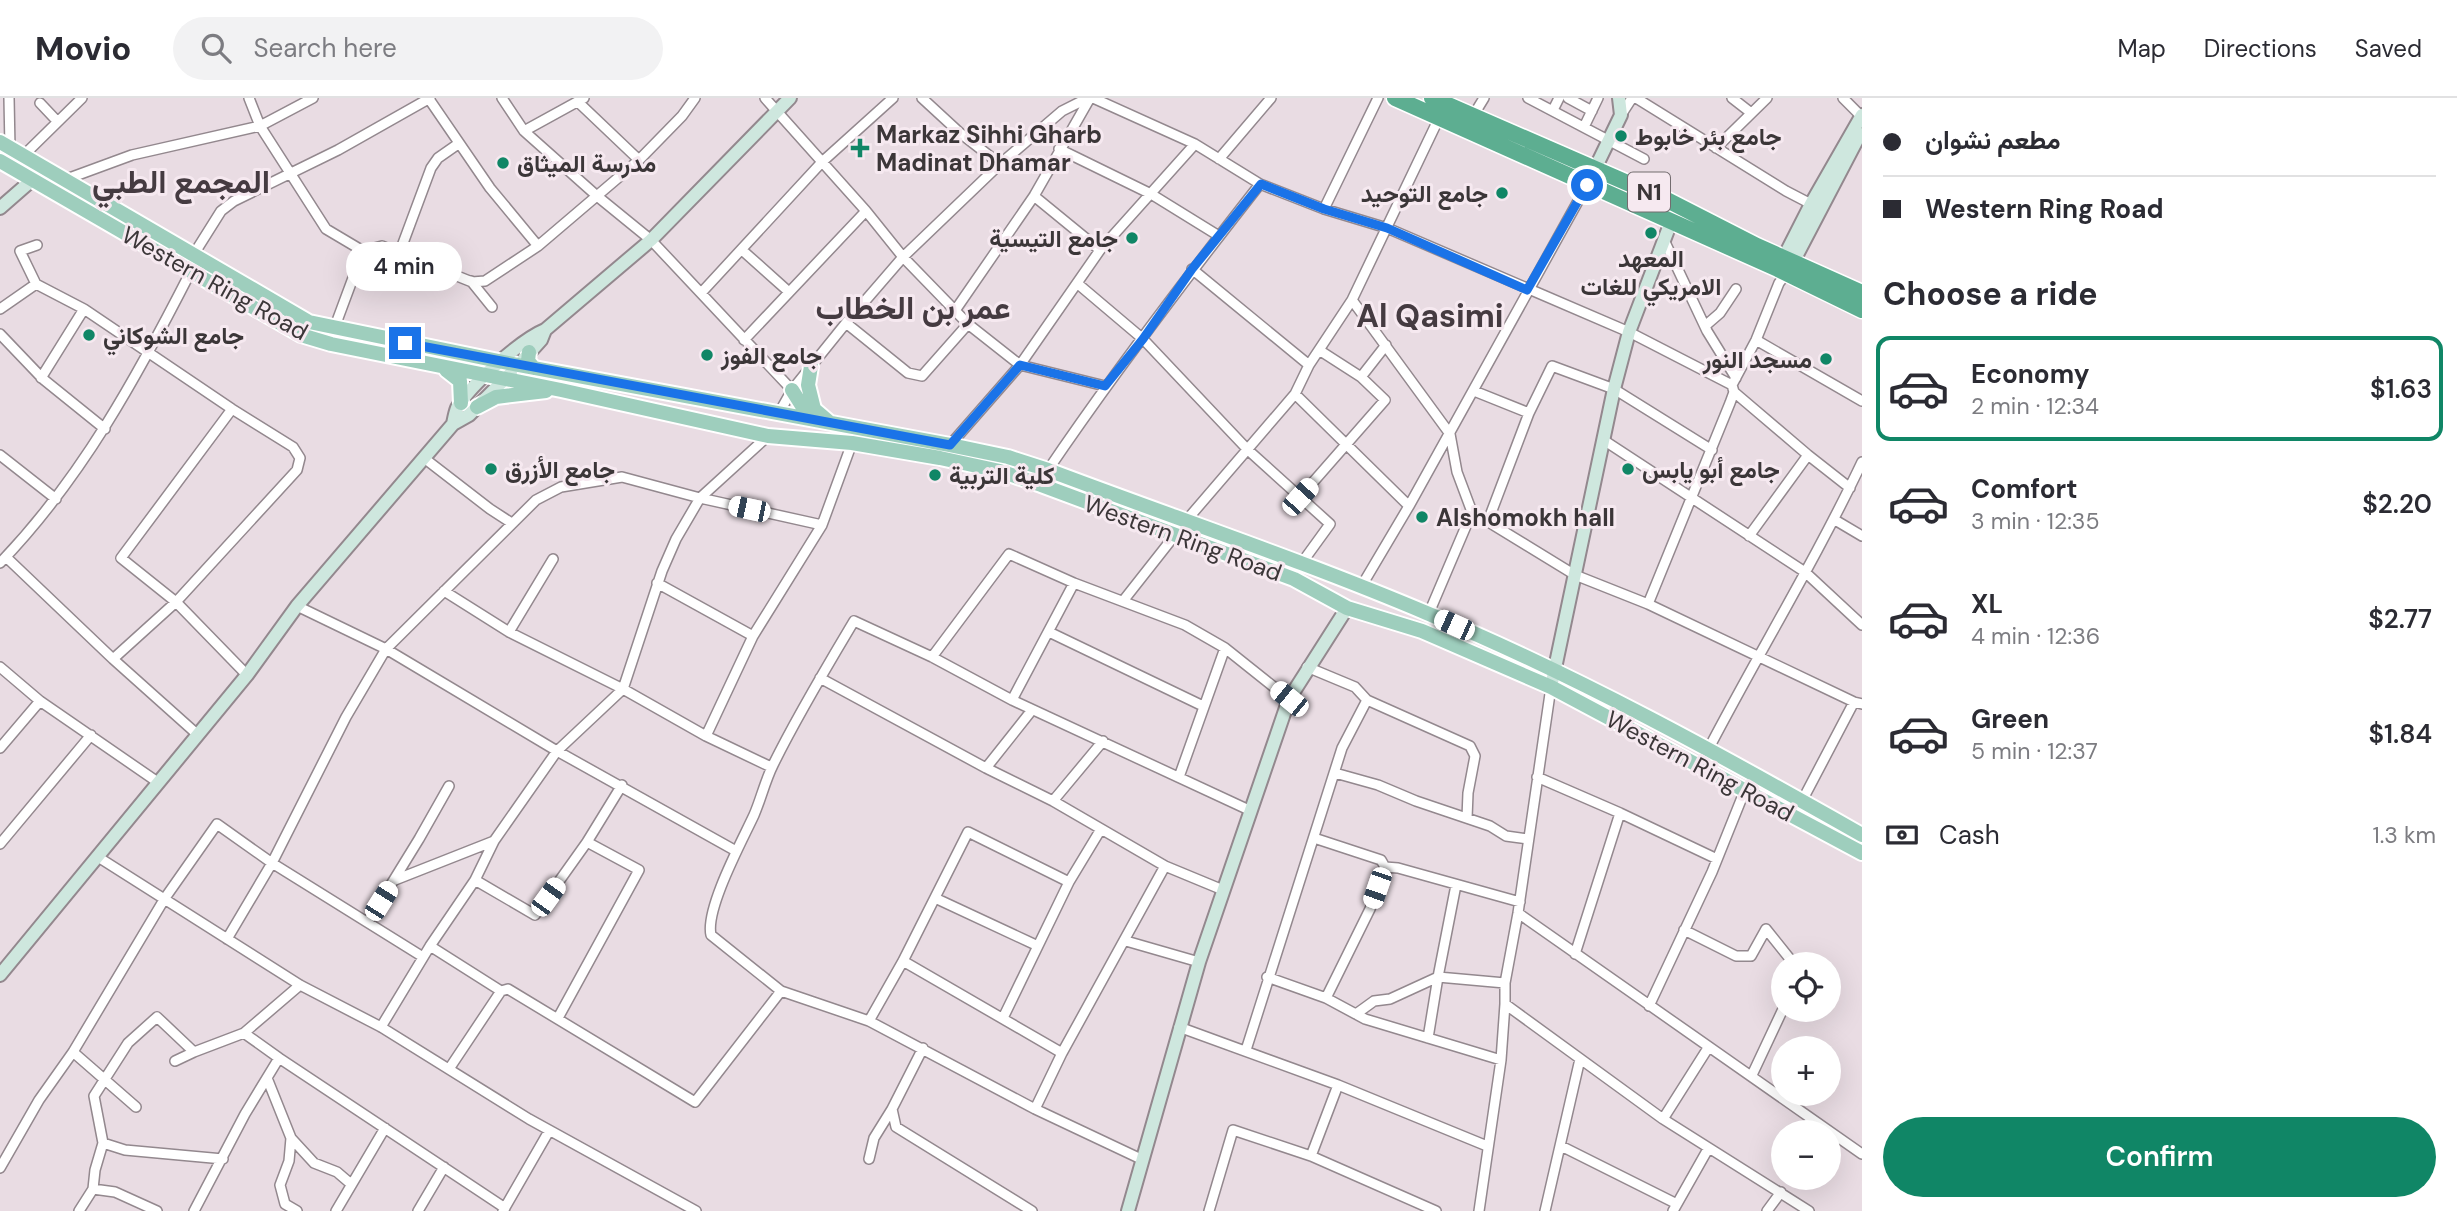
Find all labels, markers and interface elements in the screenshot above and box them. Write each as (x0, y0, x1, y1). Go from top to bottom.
search box (173, 17, 663, 80)
text: Movio (35, 27, 131, 70)
icon: search (197, 29, 235, 67)
text: Search here (253, 31, 397, 65)
text: Map (2118, 33, 2166, 64)
text: Directions (2204, 33, 2317, 64)
text: Saved (2355, 33, 2422, 64)
place label: Markaz Sihhi Gharb Madinat Dhamar (876, 119, 1102, 178)
place label: جامع بئر خابوط (1635, 121, 1782, 154)
text: مطعم نشوان (1925, 123, 2061, 157)
marker: جامع بئر خابوط (1613, 128, 1629, 144)
marker: Markaz Sihhi Gharb Madinat Dhamar (850, 138, 870, 158)
place label: مدرسة الميثاق (517, 148, 656, 179)
marker: مدرسة الميثاق (495, 155, 511, 171)
district label: المجمع الطبي (92, 161, 270, 209)
route start (1571, 169, 1603, 201)
road number: N1 (1628, 172, 1670, 212)
place label: جامع التوحيد (1361, 178, 1488, 211)
marker: جامع التوحيد (1494, 185, 1510, 201)
text: Western Ring Road (1925, 192, 2163, 226)
street label: Western Ring Road (116, 219, 314, 347)
place label: جامع التيسية (989, 223, 1118, 256)
marker: المعهد الامريكي للغات (1643, 225, 1659, 241)
marker: جامع التيسية (1124, 230, 1140, 246)
callout: 4 min (347, 242, 463, 290)
place label: المعهد الامريكي للغات (1580, 243, 1722, 307)
text: 4 min (373, 251, 435, 281)
text: Choose a ride (1883, 273, 2098, 315)
district label: عمر بن الخطاب (816, 287, 1010, 329)
district label: Al Qasimi (1356, 295, 1504, 337)
place label: جامع الشوكاني (103, 320, 244, 356)
marker: جامع الشوكاني (81, 327, 97, 343)
route end (389, 327, 421, 359)
place label: جامع الفوز (720, 340, 822, 373)
place label: مسجد النور (1702, 344, 1812, 375)
marker: جامع الفوز (699, 347, 715, 363)
marker: مسجد النور (1818, 351, 1834, 367)
icon: car (1887, 357, 1950, 420)
text: Economy (1971, 357, 2089, 391)
text: $1.63 (2370, 372, 2432, 406)
text: 2 min · 12:34 (1971, 391, 2099, 421)
place label: جامع الأزرق (505, 454, 615, 487)
place label: جامع أبو يابس (1642, 454, 1780, 487)
place label: كلية التربية (949, 460, 1054, 491)
marker: جامع الأزرق (483, 461, 499, 477)
marker: جامع أبو يابس (1620, 461, 1636, 477)
marker: كلية التربية (927, 467, 943, 483)
icon: car (1887, 472, 1950, 535)
text: Comfort (1971, 472, 2077, 506)
car (1279, 474, 1322, 520)
text: $2.20 (2362, 487, 2432, 521)
street label: Western Ring Road (1080, 488, 1286, 588)
car (727, 494, 772, 524)
place label: Alshomokh hall (1436, 502, 1615, 533)
text: 3 min · 12:35 (1971, 506, 2099, 536)
marker: Alshomokh hall (1414, 509, 1430, 525)
icon: car (1887, 587, 1950, 650)
text: XL (1971, 587, 2003, 621)
text: $2.77 (2368, 602, 2432, 636)
car (1431, 607, 1478, 643)
text: 4 min · 12:36 (1971, 621, 2100, 651)
car (1267, 678, 1312, 720)
icon: car (1887, 702, 1950, 765)
text: Green (1971, 702, 2049, 736)
street label: Western Ring Road (1601, 703, 1799, 829)
text: $1.84 (2368, 717, 2432, 751)
text: 5 min · 12:37 (1971, 736, 2098, 766)
icon: cash (1883, 816, 1921, 854)
text: Cash (1939, 818, 2000, 852)
text: 1.3 km (2372, 820, 2436, 850)
car (1361, 865, 1394, 911)
car (528, 874, 569, 920)
car (361, 878, 402, 924)
map controls (1771, 952, 1841, 1190)
button: locate (1771, 952, 1841, 1022)
button: + (1771, 1036, 1841, 1106)
button: Confirm (1883, 1117, 2436, 1197)
button: − (1771, 1120, 1841, 1190)

